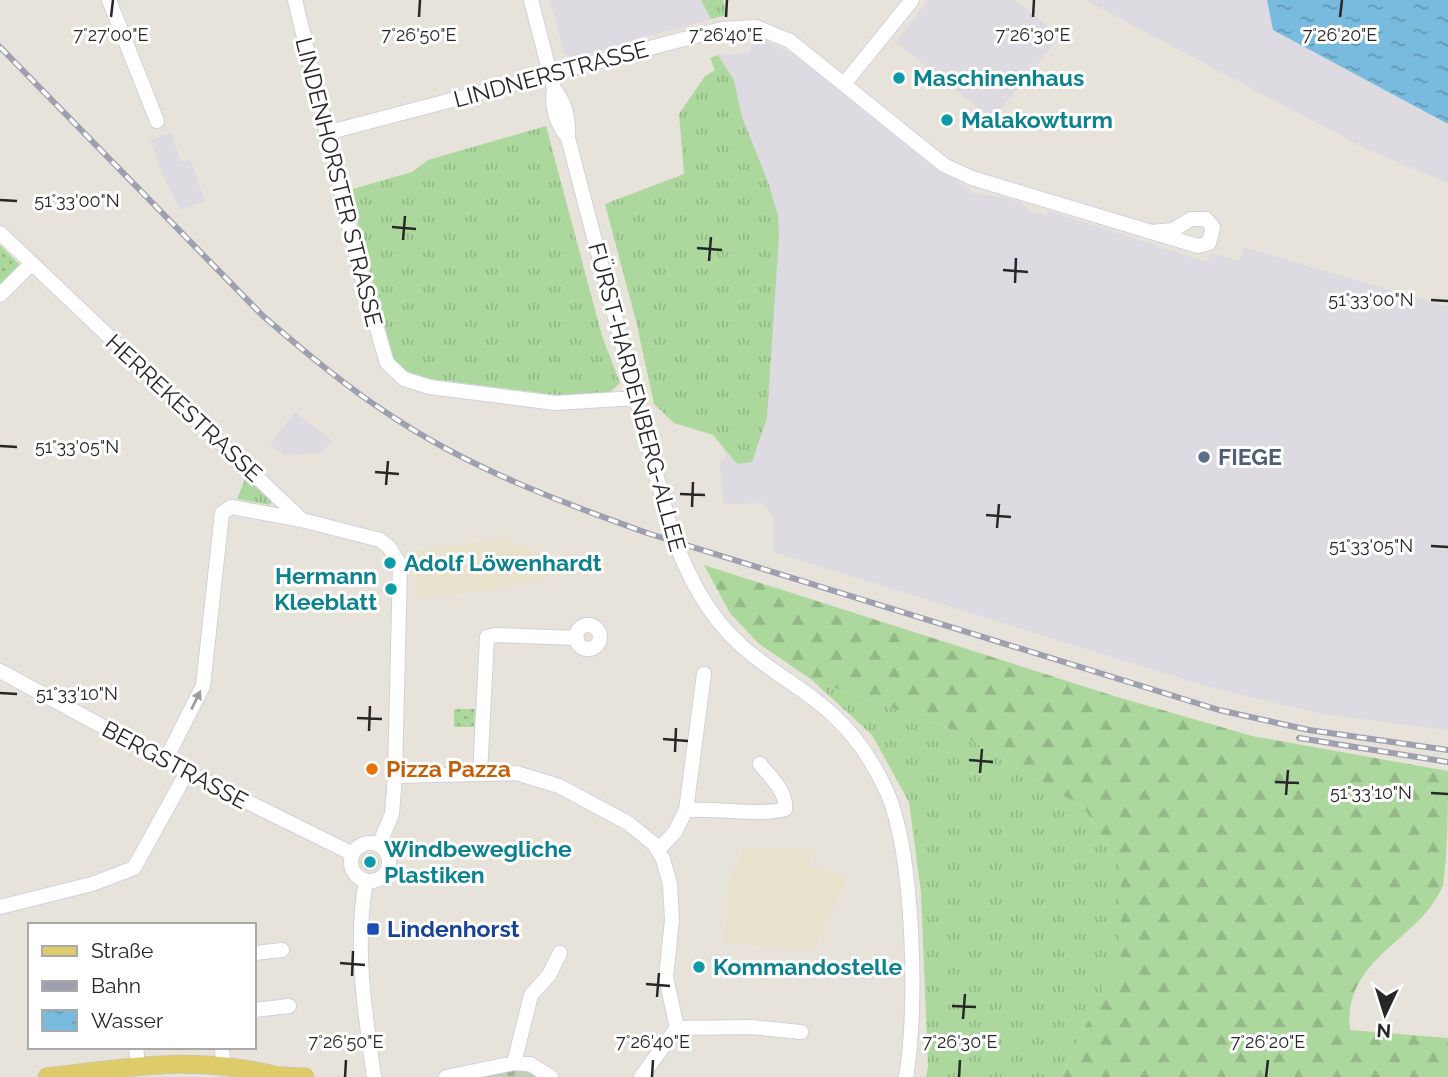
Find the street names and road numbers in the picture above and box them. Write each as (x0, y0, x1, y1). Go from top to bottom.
street label: LINDENHORSTER STRASSE (290, 34, 389, 329)
street label: LINDNERSTRASSE (451, 35, 651, 112)
street label: FÜRST-HARDENBERG-ALLEE (583, 239, 692, 554)
street label: HERREKESTRASSE (101, 328, 268, 487)
street label: BERGSTRASSE (98, 715, 253, 814)

